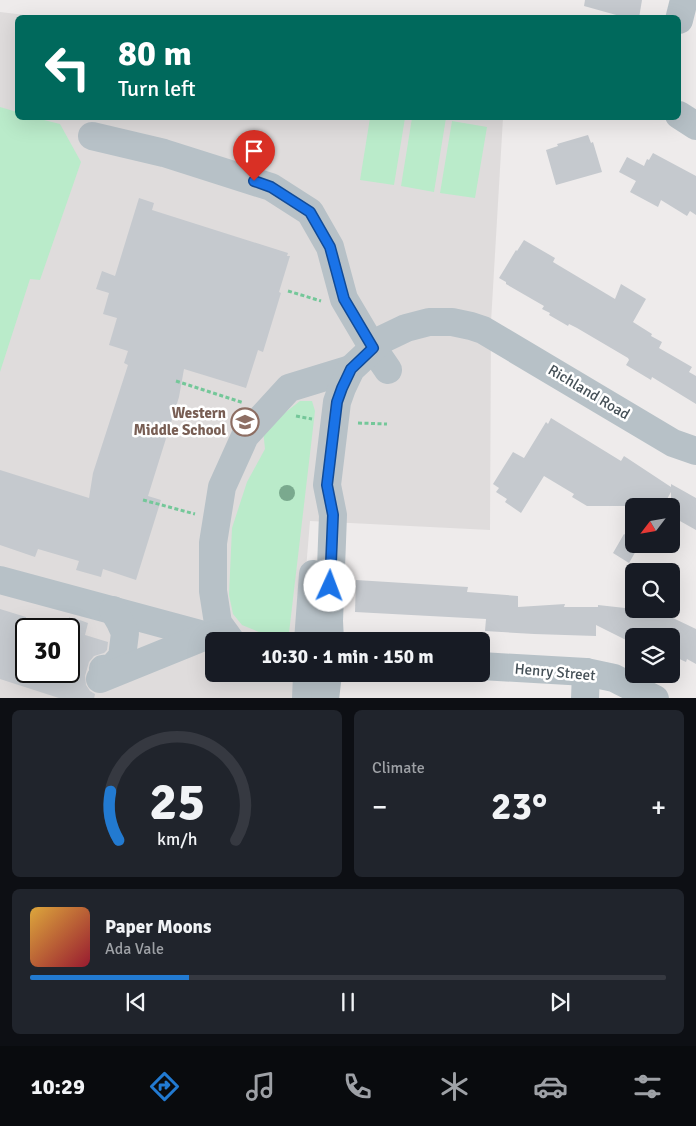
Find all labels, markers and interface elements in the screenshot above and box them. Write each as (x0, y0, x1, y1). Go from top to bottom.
text: 80 m (118, 32, 192, 75)
icon: left (35, 35, 100, 100)
text: Turn left (118, 75, 196, 102)
pin (233, 130, 275, 181)
icon: arrive (240, 137, 268, 165)
street label: Richland Road (545, 361, 633, 423)
place label: Western Middle School (134, 404, 226, 439)
school or university icon: Western Middle School (230, 407, 260, 437)
north arrow (625, 498, 680, 552)
map controls (625, 498, 680, 683)
position arrow (303, 559, 355, 611)
button: search (625, 563, 680, 618)
speed limit sign: 30 (15, 618, 80, 683)
button: layers (625, 628, 680, 683)
text: 10:30 · 1 min · 150 m (261, 645, 434, 669)
street label: Henry Street (514, 659, 596, 685)
text: Climate (372, 758, 425, 778)
text: 25 (149, 770, 205, 834)
text: 23° (491, 783, 547, 830)
text: − (372, 790, 387, 824)
text: + (651, 790, 666, 824)
text: km/h (157, 828, 197, 850)
text: Paper Moons (105, 915, 211, 939)
text: Ada Vale (105, 939, 164, 959)
icon: previous (122, 988, 150, 1016)
icon: pause (334, 988, 362, 1016)
icon: next (546, 988, 574, 1016)
icon: directions (147, 1069, 182, 1104)
icon: music (243, 1069, 278, 1104)
icon: phone (340, 1069, 375, 1104)
icon: climate (437, 1069, 472, 1104)
icon: car (533, 1069, 568, 1104)
icon: filters (630, 1069, 665, 1104)
text: 10:29 (31, 1073, 85, 1100)

